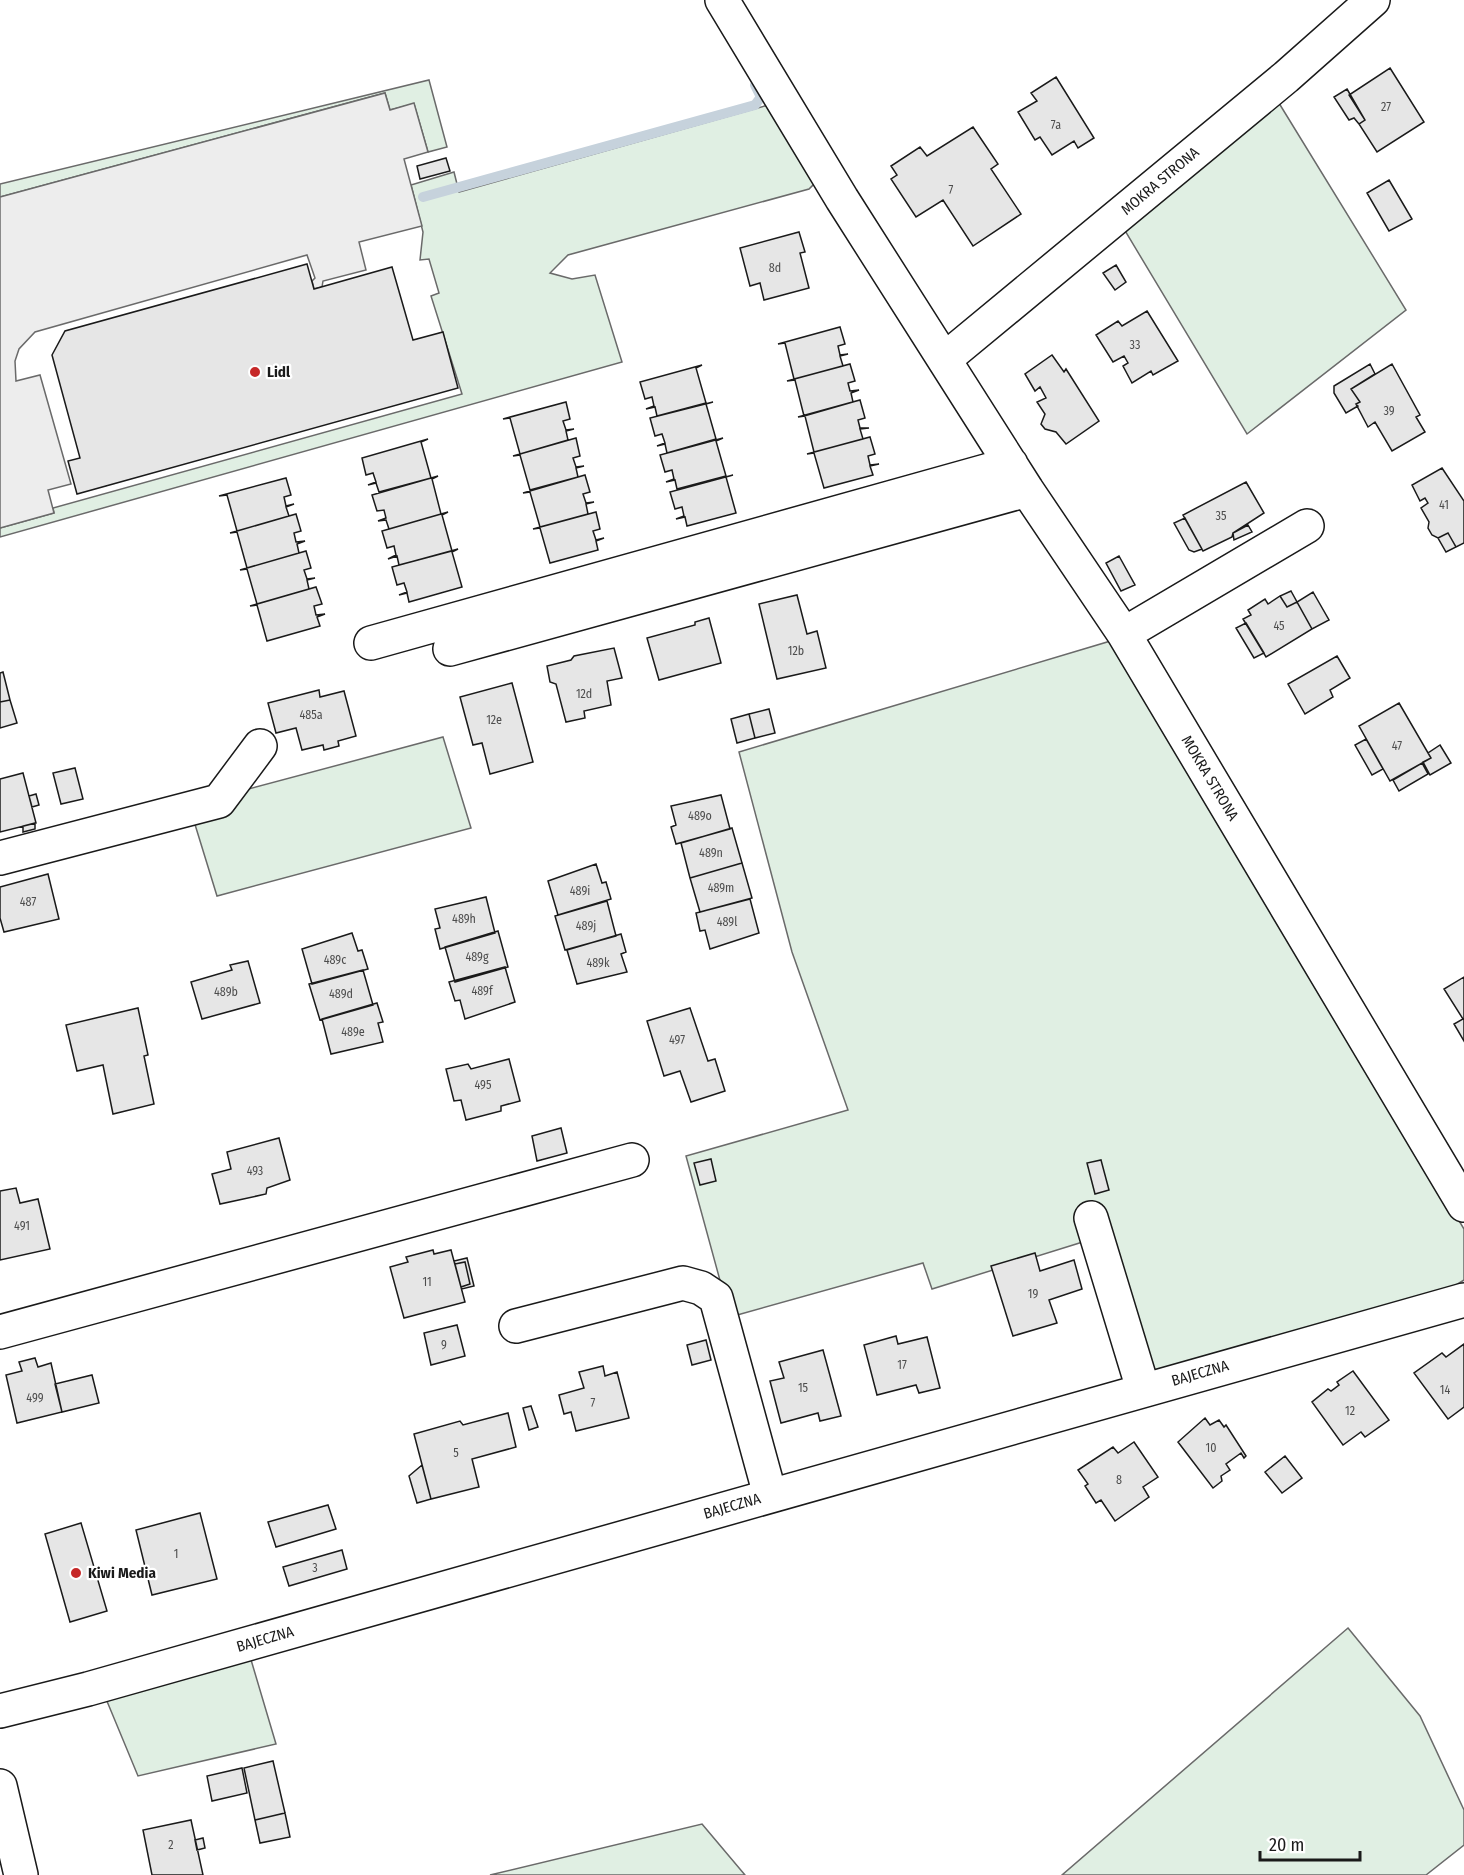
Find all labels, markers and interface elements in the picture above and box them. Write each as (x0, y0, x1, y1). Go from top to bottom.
house number: 27 (1381, 100, 1391, 114)
house number: 7a (1051, 118, 1061, 132)
street label: MOKRA STRONA (1117, 143, 1203, 219)
house number: 7 (949, 183, 954, 197)
house number: 8d (769, 261, 781, 275)
house number: 33 (1130, 338, 1140, 352)
place label: Lidl (267, 363, 291, 381)
marker: Lidl (248, 365, 262, 379)
house number: 39 (1383, 404, 1395, 418)
house number: 41 (1439, 498, 1449, 512)
house number: 35 (1216, 509, 1227, 523)
house number: 45 (1273, 619, 1285, 633)
house number: 12b (788, 644, 804, 658)
house number: 12d (576, 687, 592, 701)
house number: 485a (299, 708, 323, 722)
house number: 12e (486, 713, 502, 727)
street label: MOKRA STRONA (1178, 732, 1242, 824)
house number: 47 (1392, 739, 1402, 753)
house number: 489o (688, 809, 712, 823)
house number: 489n (699, 846, 723, 860)
house number: 489m (708, 881, 734, 895)
house number: 489i (570, 884, 590, 898)
house number: 487 (20, 895, 36, 909)
house number: 489h (452, 912, 476, 926)
house number: 489l (717, 915, 737, 929)
house number: 489j (576, 919, 596, 933)
house number: 489g (465, 950, 489, 964)
house number: 489c (324, 953, 346, 967)
house number: 489k (586, 956, 610, 970)
house number: 489f (471, 984, 494, 998)
house number: 489b (214, 985, 238, 999)
house number: 489d (329, 987, 353, 1001)
house number: 489e (341, 1025, 365, 1039)
house number: 497 (669, 1033, 685, 1047)
house number: 495 (475, 1078, 492, 1092)
house number: 493 (247, 1164, 263, 1178)
house number: 491 (14, 1219, 30, 1233)
house number: 11 (422, 1275, 432, 1289)
house number: 19 (1028, 1287, 1038, 1301)
house number: 9 (441, 1338, 447, 1352)
street label: BAJECZNA (1169, 1356, 1231, 1390)
house number: 17 (897, 1358, 907, 1372)
house number: 15 (798, 1381, 809, 1395)
house number: 14 (1440, 1383, 1450, 1397)
house number: 499 (26, 1391, 44, 1405)
house number: 7 (591, 1396, 596, 1410)
house number: 12 (1345, 1404, 1355, 1418)
house number: 10 (1206, 1441, 1216, 1455)
house number: 5 (453, 1446, 459, 1460)
house number: 8 (1116, 1473, 1122, 1487)
street label: BAJECZNA (701, 1489, 763, 1523)
house number: 1 (174, 1547, 178, 1561)
house number: 3 (312, 1561, 318, 1575)
place label: Kiwi Media (88, 1564, 156, 1582)
marker: Kiwi Media (69, 1566, 83, 1580)
street label: BAJECZNA (234, 1622, 296, 1656)
scale bar (1260, 1824, 1360, 1862)
text: 20 m (1269, 1834, 1304, 1856)
house number: 2 (168, 1838, 174, 1852)

